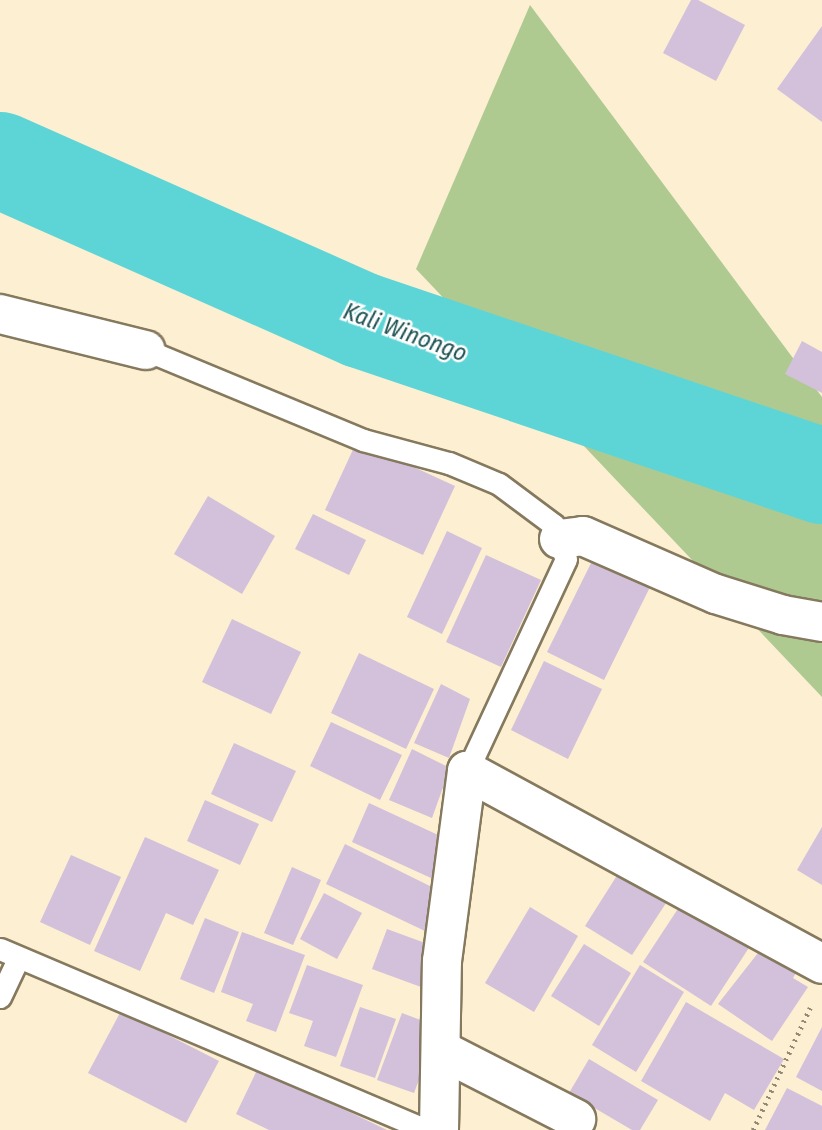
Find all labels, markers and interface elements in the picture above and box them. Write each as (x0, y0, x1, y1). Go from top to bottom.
water label: Kali Winongo (339, 297, 471, 369)

